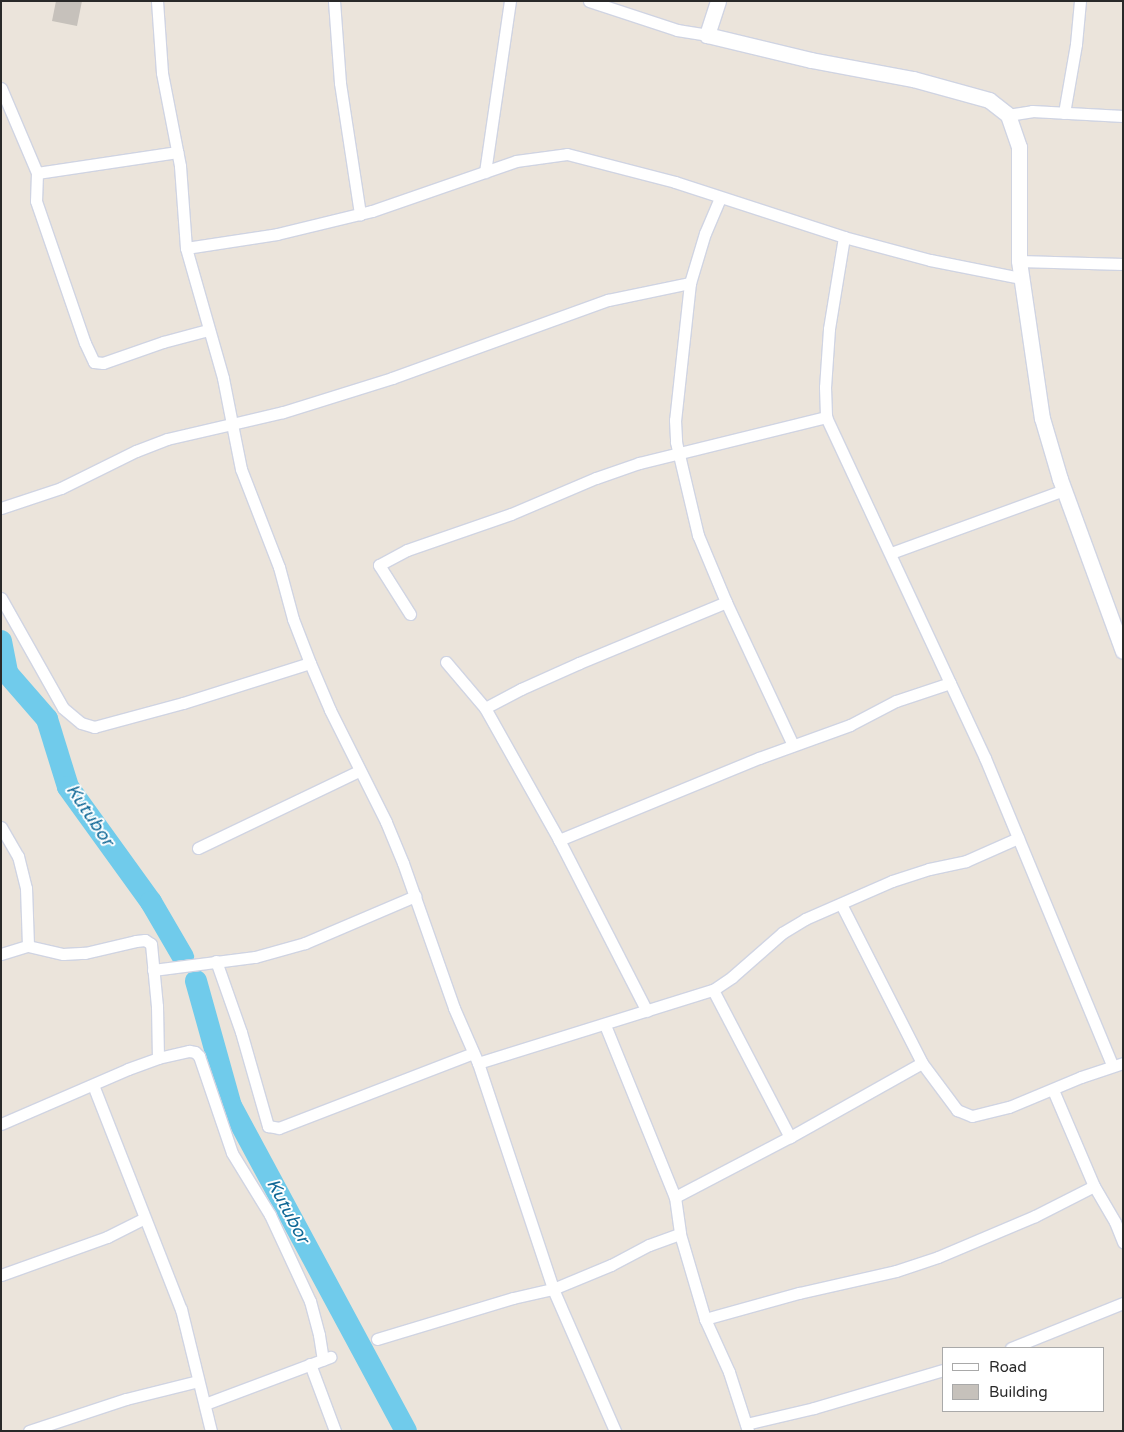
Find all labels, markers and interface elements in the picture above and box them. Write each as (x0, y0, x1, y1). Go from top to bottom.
water label: Kutubor (61, 780, 119, 850)
water label: Kutubor (262, 1175, 314, 1247)
legend (942, 1347, 1104, 1412)
text: Road (989, 1358, 1027, 1376)
text: Building (989, 1383, 1048, 1401)

